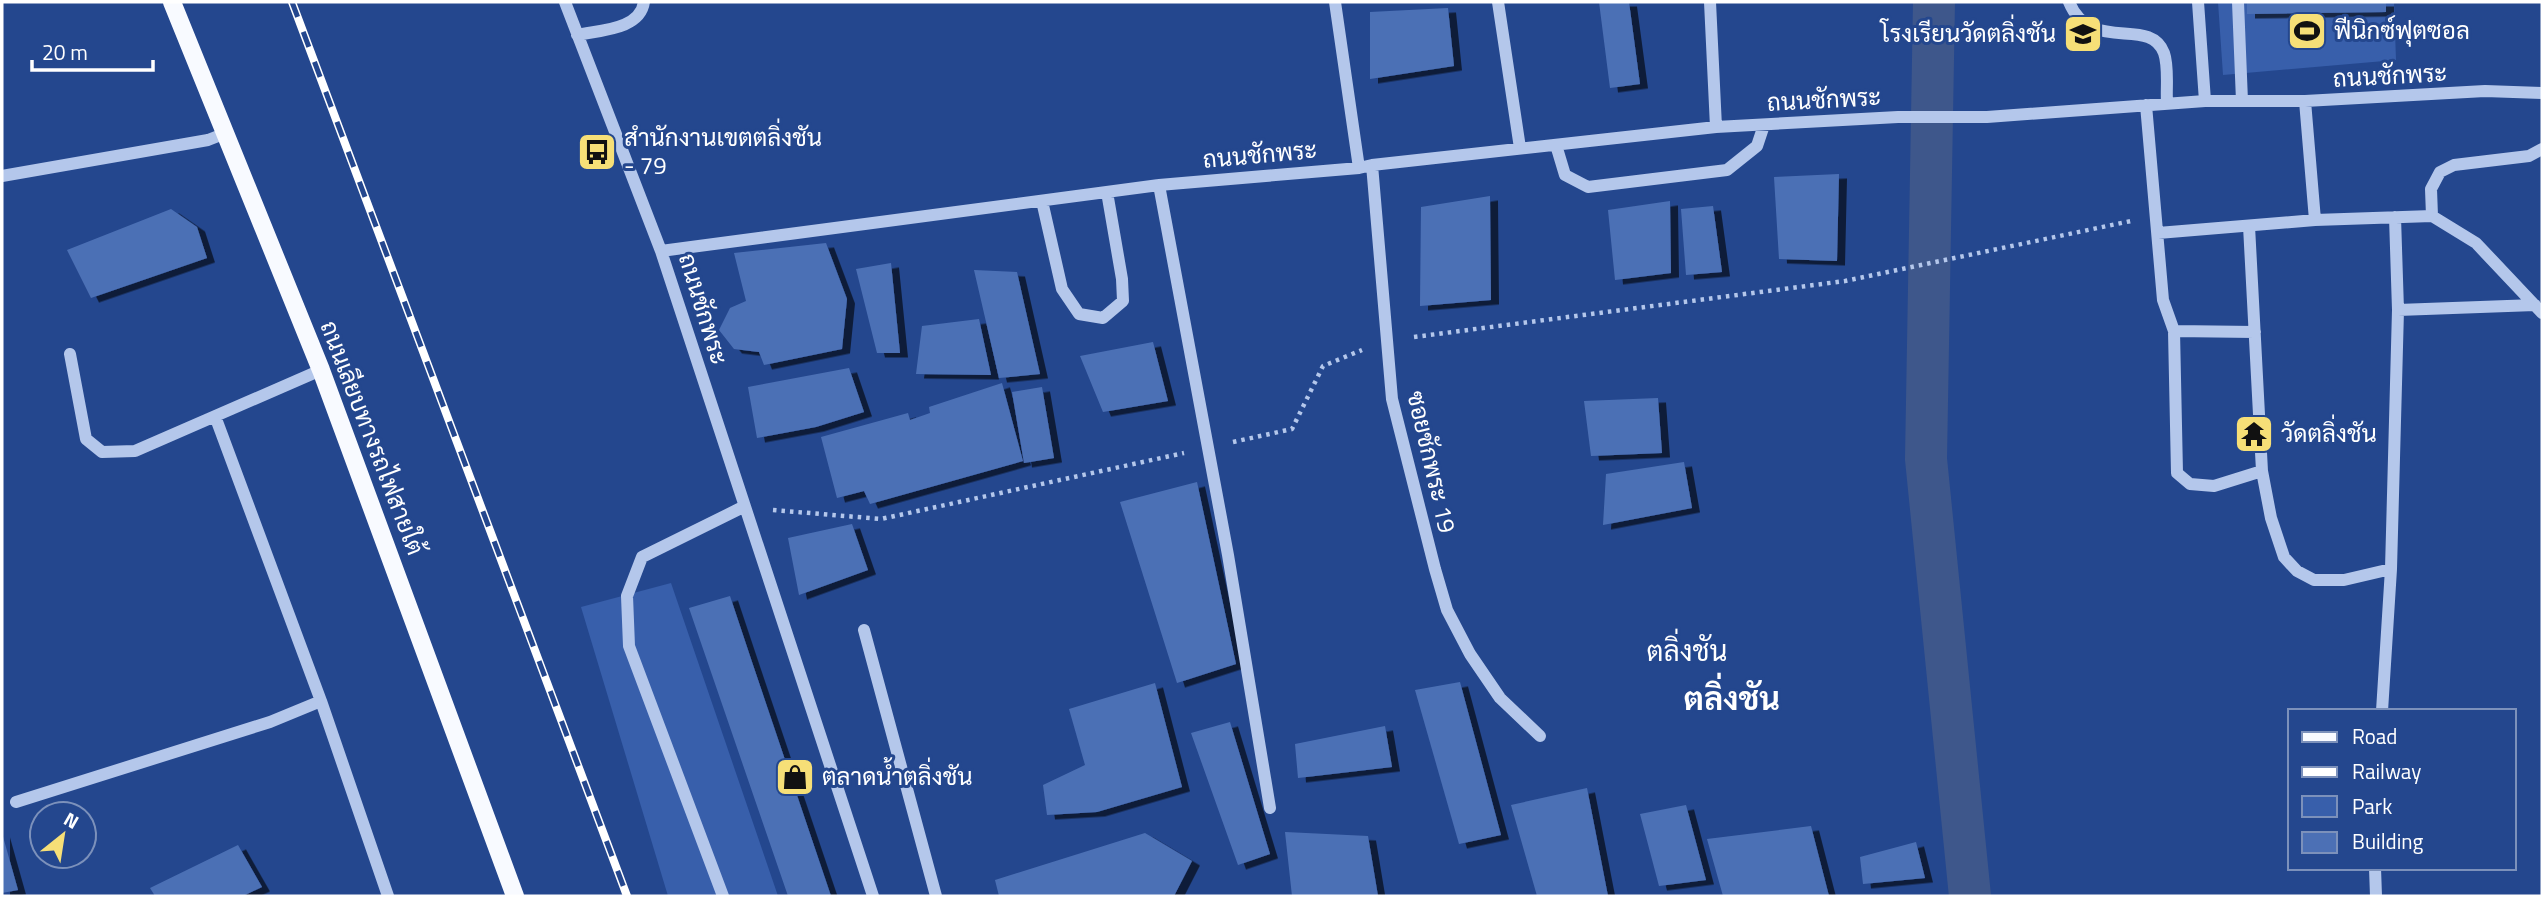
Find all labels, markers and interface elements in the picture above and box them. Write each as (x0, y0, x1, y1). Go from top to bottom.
sports icon: ฟีนิกซ์ฟุตซอล (2286, 10, 2328, 52)
place label: ฟีนิกซ์ฟุตซอล (2334, 12, 2470, 48)
school or university icon: โรงเรียนวัดตลิ่งชัน (2062, 13, 2104, 55)
place label: โรงเรียนวัดตลิ่งชัน (1879, 14, 2056, 51)
scale bar (32, 28, 152, 72)
text: 20 m (42, 36, 88, 68)
street label: ถนนชักพระ (2332, 54, 2448, 96)
street label: ถนนชักพระ (1766, 78, 1882, 120)
place label: สำนักงานเขตตลิ่งชัน - 79 (624, 118, 822, 183)
bus stop icon: สำนักงานเขตตลิ่งชัน - 79 (576, 131, 618, 173)
street label: ถนนชักพระ (1201, 131, 1319, 177)
street label: ถนนชักพระ (670, 249, 738, 369)
street label: ถนนเลียบทางรถไฟสายใต้ (312, 315, 435, 561)
street label: ซอยชักพระ 19 (1398, 387, 1466, 536)
temple icon: วัดตลิ่งชัน (2233, 413, 2275, 455)
place label: วัดตลิ่งชัน (2281, 414, 2377, 451)
district label: ตลิ่งชัน (1647, 628, 1727, 672)
district label: ตลิ่งชัน (1684, 672, 1780, 722)
legend (2288, 709, 2516, 870)
text: Road (2352, 720, 2397, 752)
text: Railway (2352, 755, 2421, 787)
shop icon: ตลาดน้ำตลิ่งชัน (774, 756, 816, 798)
place label: ตลาดน้ำตลิ่งชัน (822, 757, 972, 794)
text: Park (2352, 790, 2392, 822)
north arrow (28, 800, 98, 870)
text: N (59, 804, 85, 836)
text: Building (2352, 825, 2424, 857)

